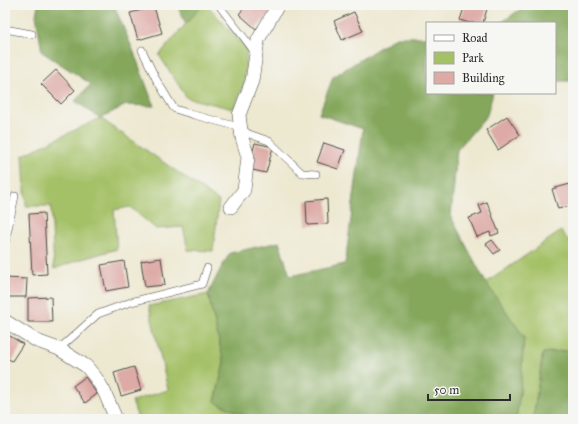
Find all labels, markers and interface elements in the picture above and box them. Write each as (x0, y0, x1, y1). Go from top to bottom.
legend (426, 22, 556, 94)
text: Road (462, 31, 488, 45)
text: Park (462, 51, 484, 65)
text: Building (462, 71, 505, 86)
scale bar (428, 376, 510, 402)
text: 50 m (434, 383, 459, 397)

